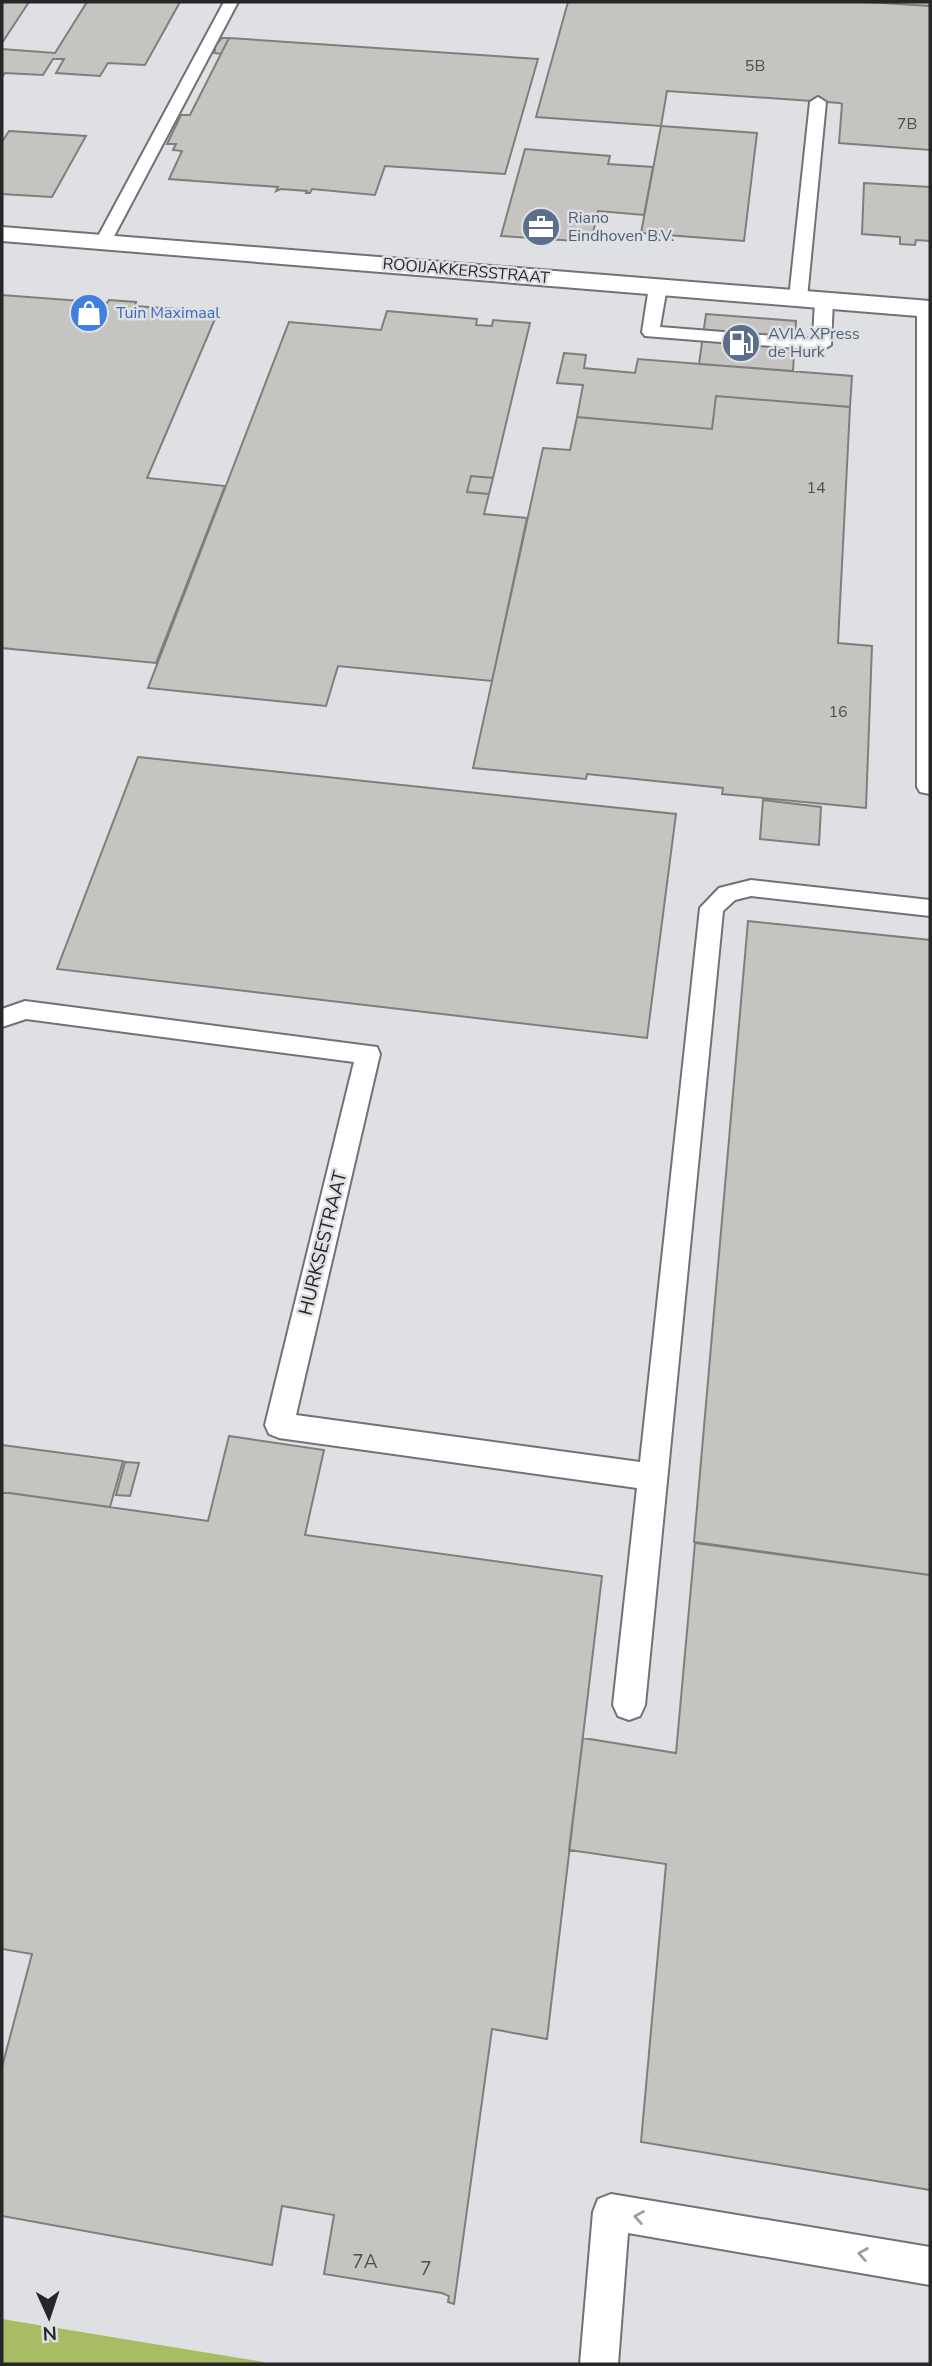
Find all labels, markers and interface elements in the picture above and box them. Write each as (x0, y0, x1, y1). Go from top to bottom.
house number: 5B (745, 55, 765, 77)
house number: 7B (897, 113, 917, 135)
office icon: Riano Eindhoven B.V. (520, 206, 562, 248)
place label: Riano Eindhoven B.V. (568, 207, 674, 247)
street label: ROOIJAKKERSSTRAAT (382, 253, 551, 289)
shop icon: Tuin Maximaal (68, 292, 110, 334)
place label: Tuin Maximaal (116, 302, 220, 324)
fuel station icon: AVIA XPress de Hurk (720, 322, 762, 364)
place label: AVIA XPress de Hurk (768, 323, 860, 363)
house number: 14 (806, 477, 826, 499)
house number: 16 (828, 701, 848, 723)
street label: HURKSESTRAAT (292, 1168, 354, 1318)
one-way arrow (633, 2210, 645, 2225)
one-way arrow (857, 2248, 869, 2263)
house number: 7A (352, 2249, 378, 2275)
house number: 7 (420, 2256, 432, 2282)
north arrow (14, 2282, 84, 2352)
text: N (42, 2320, 58, 2346)

